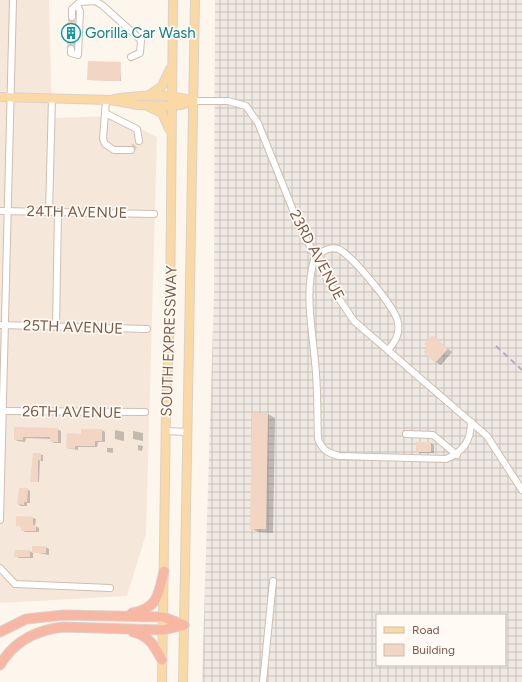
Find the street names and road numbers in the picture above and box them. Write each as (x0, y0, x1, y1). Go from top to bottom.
street label: 24TH AVENUE (26, 202, 128, 222)
street label: 23RD AVENUE (286, 207, 348, 303)
street label: SOUTH EXPRESSWAY (157, 265, 181, 417)
street label: 25TH AVENUE (23, 316, 123, 338)
street label: 26TH AVENUE (22, 402, 122, 422)

